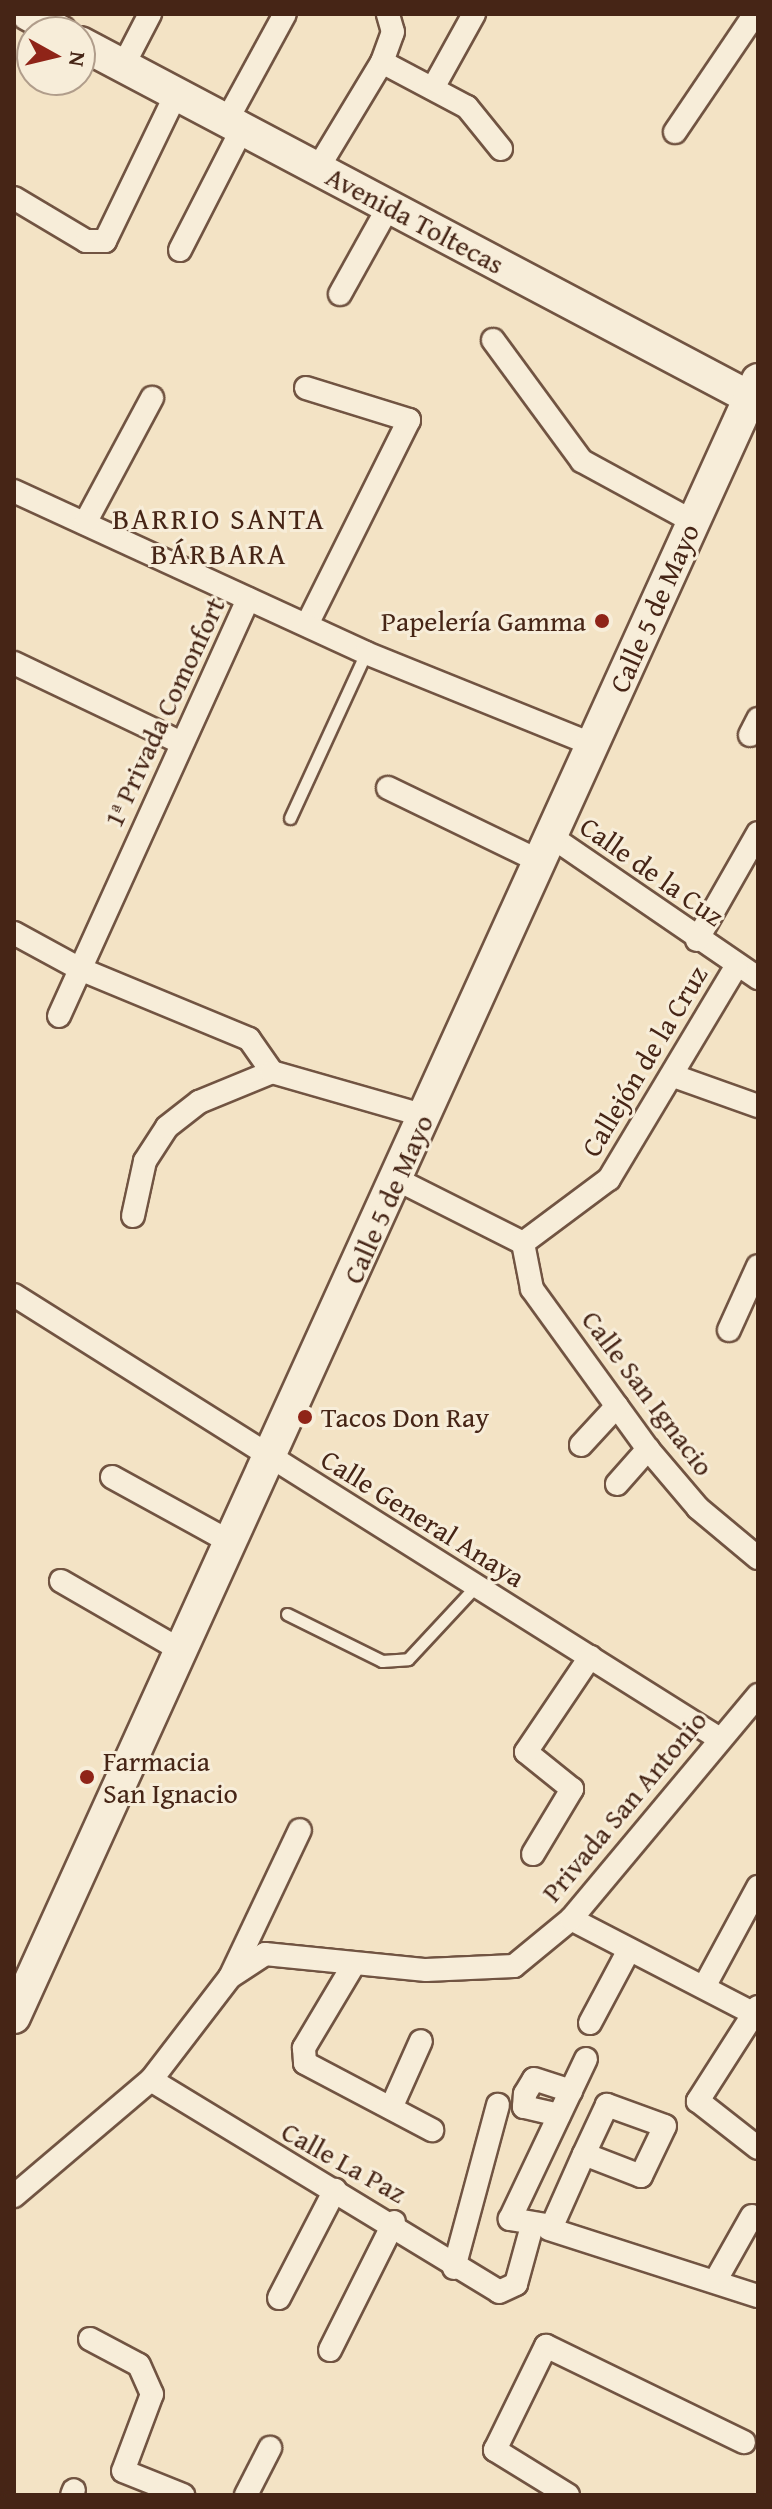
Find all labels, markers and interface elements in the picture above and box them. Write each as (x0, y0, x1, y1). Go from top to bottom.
north arrow (16, 16, 96, 96)
text: N (61, 50, 95, 69)
street label: Avenida Toltecas (320, 159, 510, 281)
district label: BARRIO SANTA BÁRBARA (112, 500, 326, 570)
street label: Calle 5 de Mayo (602, 518, 706, 698)
street label: 1ª Privada Comonfort (96, 592, 232, 832)
place label: Papelería Gamma (381, 604, 586, 638)
marker: Papelería Gamma (593, 612, 611, 630)
street label: Calle de la Cuz (574, 809, 730, 933)
street label: Callejón de la Cruz (574, 959, 714, 1163)
street label: Calle 5 de Mayo (336, 1109, 440, 1289)
street label: Calle San Ignacio (575, 1304, 721, 1482)
place label: Tacos Don Ray (321, 1400, 489, 1434)
marker: Tacos Don Ray (296, 1408, 314, 1426)
street label: Calle General Anaya (315, 1442, 531, 1594)
street label: Privada San Antonio (534, 1704, 714, 1908)
place label: Farmacia San Ignacio (103, 1744, 238, 1810)
marker: Farmacia San Ignacio (78, 1768, 96, 1786)
street label: Calle La Paz (276, 2114, 412, 2210)

